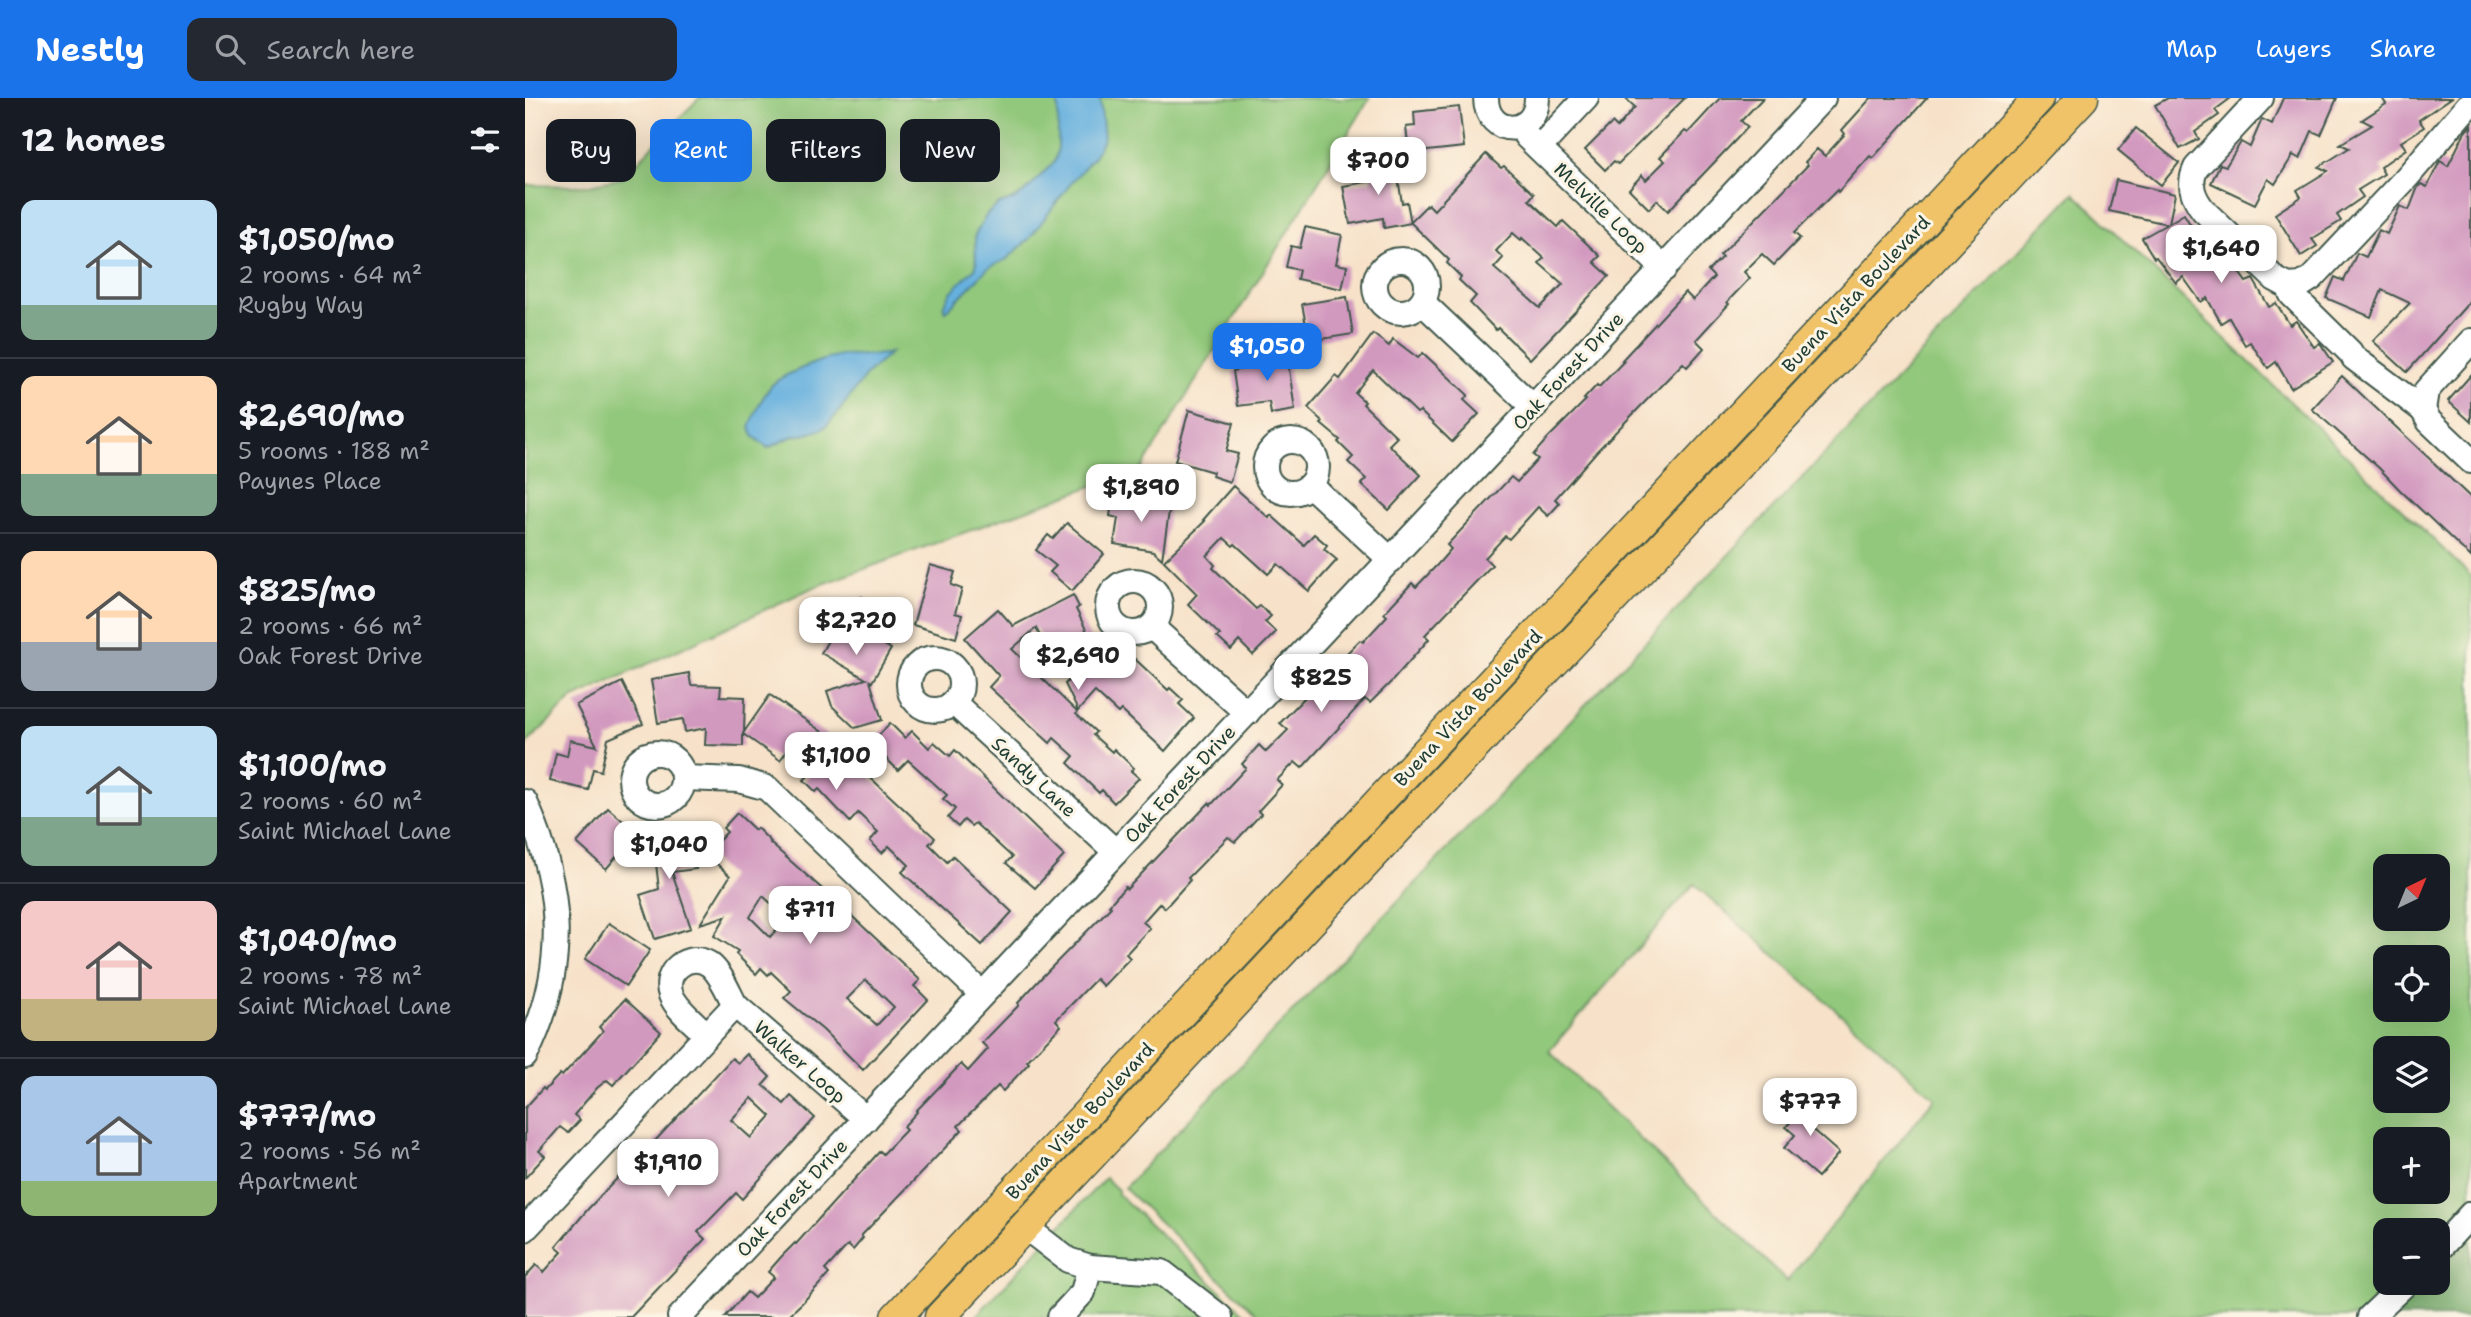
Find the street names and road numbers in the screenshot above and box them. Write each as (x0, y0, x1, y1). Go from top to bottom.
street label: Melville Loop (1549, 157, 1653, 259)
street label: Buena Vista Boulevard (1776, 210, 1936, 378)
street label: Oak Forest Drive (1507, 307, 1629, 435)
street label: Buena Vista Boulevard (1388, 624, 1548, 792)
street label: Oak Forest Drive (1119, 720, 1241, 848)
street label: Sandy Lane (986, 731, 1082, 823)
street label: Walker Loop (748, 1015, 852, 1109)
street label: Buena Vista Boulevard (1000, 1037, 1160, 1205)
street label: Oak Forest Drive (731, 1134, 853, 1262)

